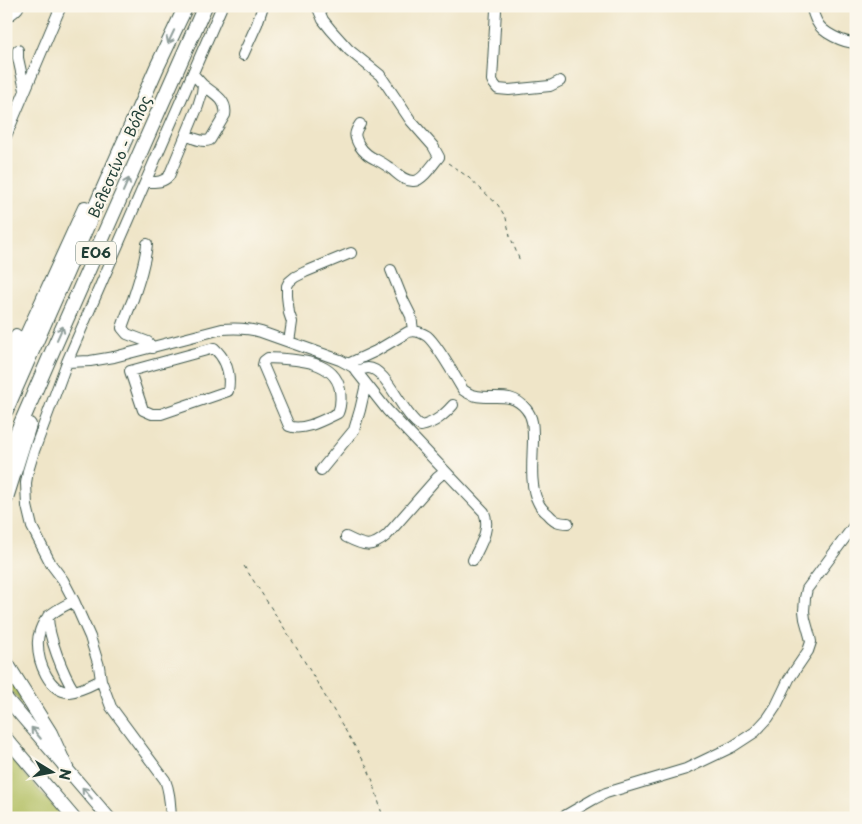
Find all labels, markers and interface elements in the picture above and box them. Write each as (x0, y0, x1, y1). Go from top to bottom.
one-way arrow (166, 29, 176, 44)
street label: Βελεστίνο - Βόλος (81, 91, 156, 221)
one-way arrow (121, 178, 131, 193)
road number: ΕΟ6 (76, 242, 116, 264)
one-way arrow (56, 326, 66, 341)
one-way arrow (30, 726, 42, 739)
north arrow (28, 746, 78, 796)
text: N (54, 767, 77, 782)
one-way arrow (82, 786, 93, 799)

